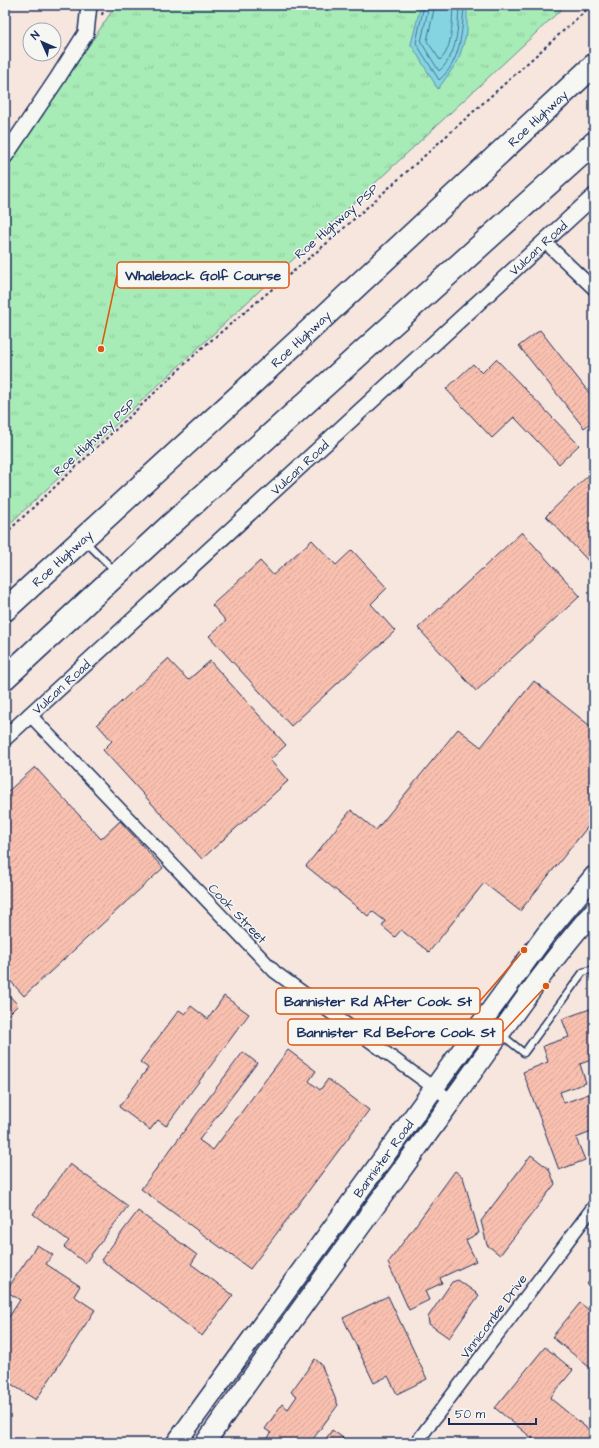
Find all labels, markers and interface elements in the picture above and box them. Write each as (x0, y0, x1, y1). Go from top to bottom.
north arrow (22, 22, 62, 62)
text: N (28, 27, 43, 43)
street label: Roe Highway (504, 86, 573, 151)
street label: Roe Highway PSP (291, 180, 384, 264)
street label: Vulcan Road (505, 217, 572, 280)
callout: Whaleback Golf Course (117, 262, 289, 288)
text: Whaleback Golf Course (124, 266, 281, 286)
street label: Roe Highway (267, 307, 336, 372)
street label: Roe Highway PSP (50, 394, 141, 481)
street label: Vulcan Road (267, 436, 333, 499)
street label: Roe Highway (28, 526, 97, 591)
street label: Vulcan Road (29, 656, 95, 719)
street label: Cook Street (204, 880, 271, 948)
callout: Bannister Rd After Cook St (276, 988, 480, 1014)
text: Bannister Rd After Cook St (284, 992, 472, 1012)
callout: Bannister Rd Before Cook St (288, 1019, 503, 1045)
text: Bannister Rd Before Cook St (297, 1023, 496, 1043)
street label: Bannister Road (349, 1116, 418, 1201)
street label: Vinnicombe Drive (456, 1271, 532, 1363)
scale bar (449, 1400, 536, 1426)
text: 50 m (455, 1406, 486, 1423)

